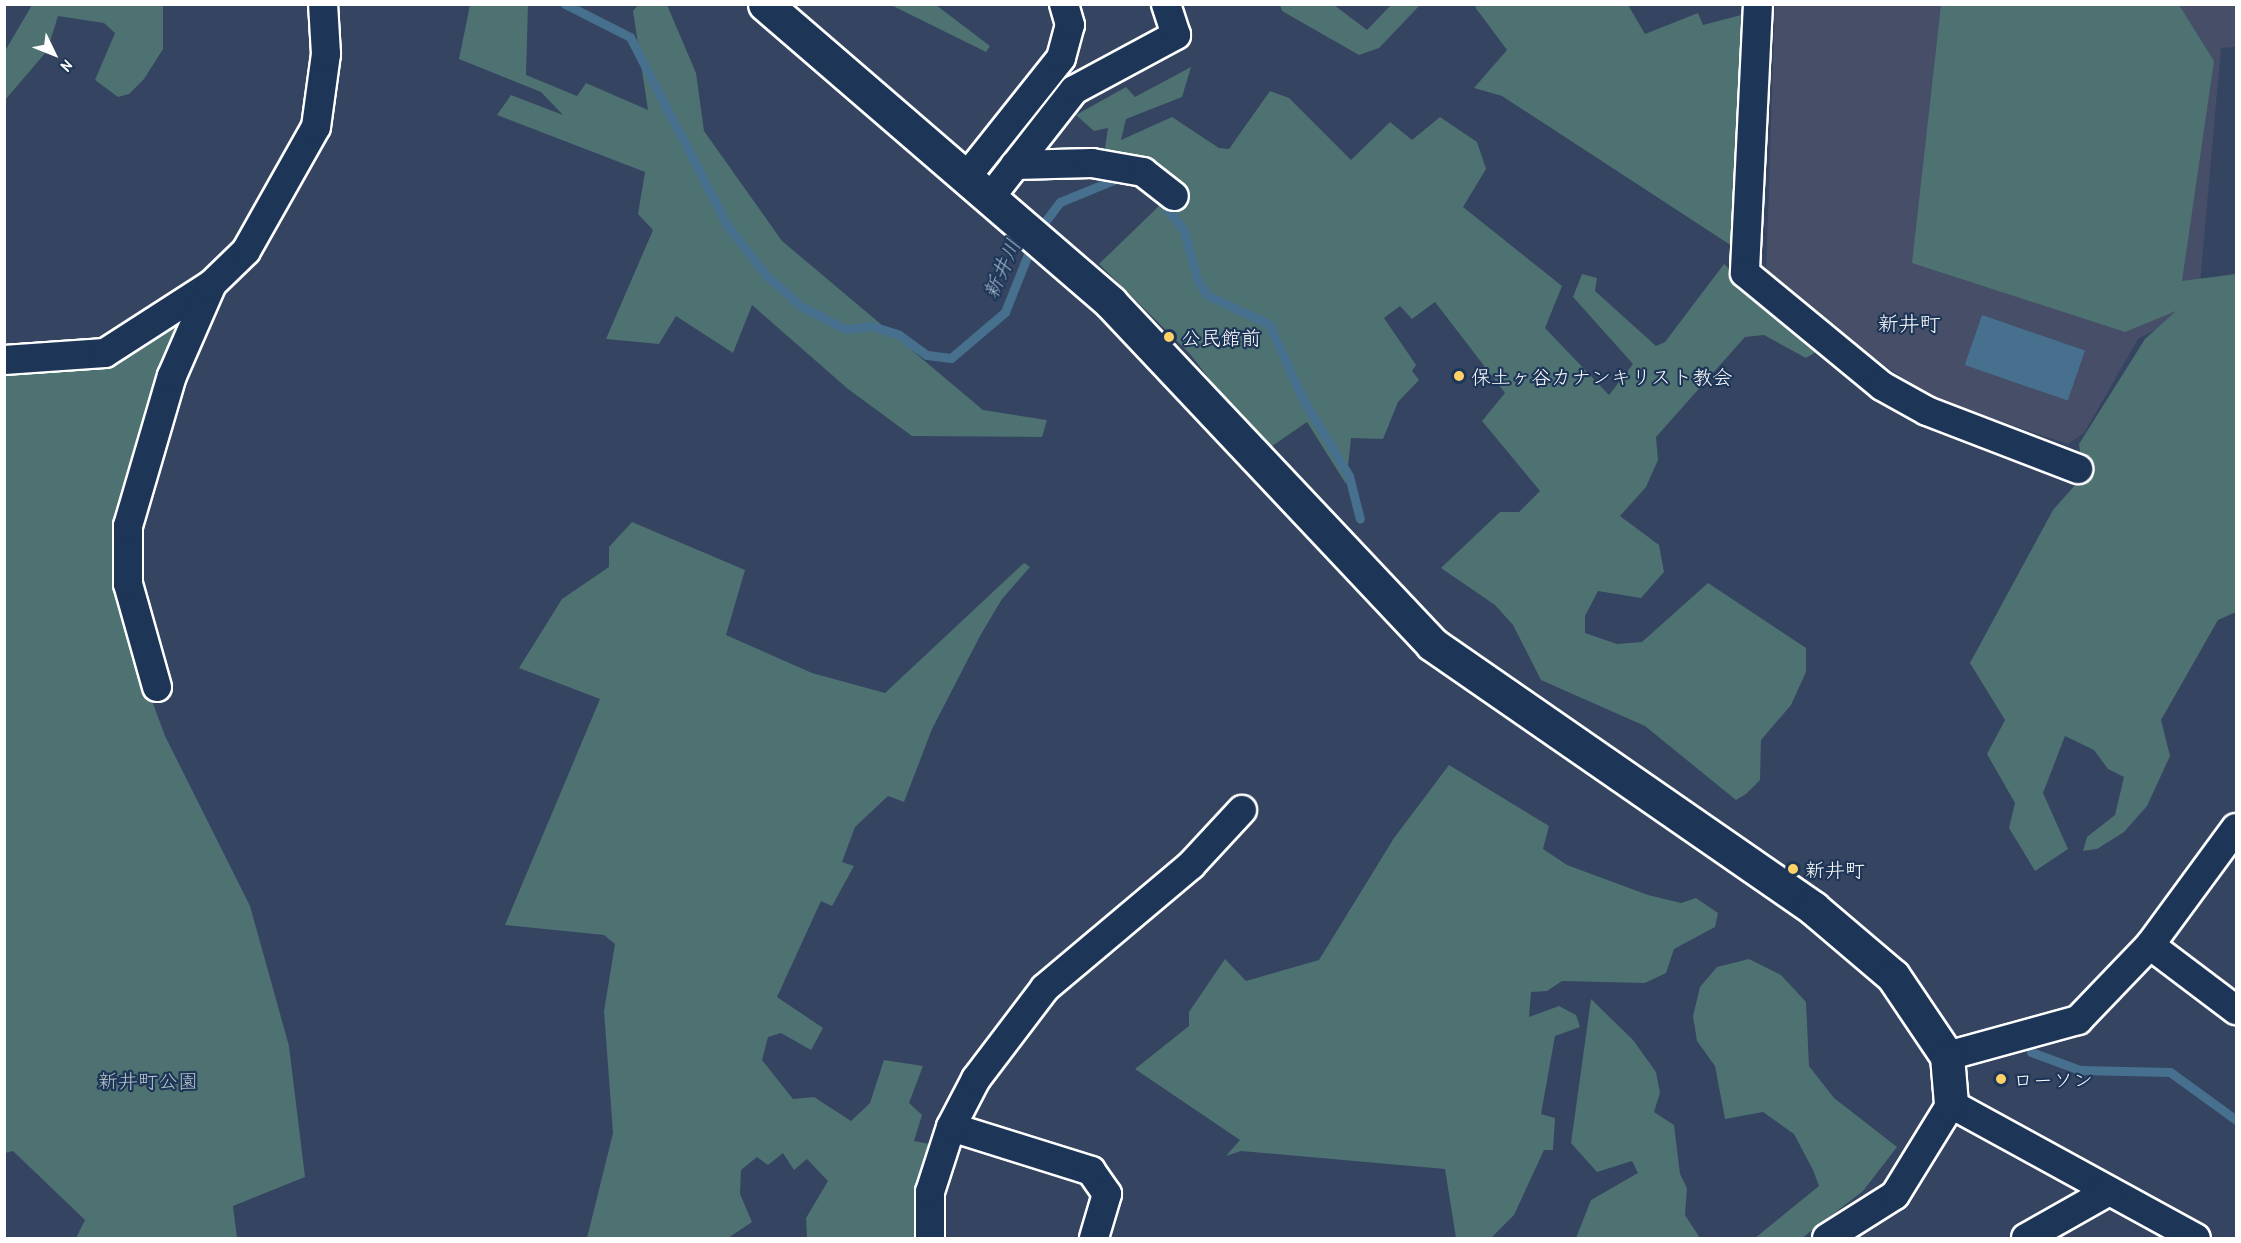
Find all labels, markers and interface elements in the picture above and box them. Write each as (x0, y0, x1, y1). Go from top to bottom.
north arrow (24, 24, 84, 84)
text: N (56, 56, 78, 77)
water label: 新井川 (978, 235, 1026, 303)
district label: 新井町 (1878, 311, 1940, 337)
place label: 公民館前 (1181, 325, 1261, 349)
marker: 公民館前 (1162, 330, 1176, 344)
place label: 保土ヶ谷カナンキリスト教会 (1471, 364, 1731, 388)
marker: 保土ヶ谷カナンキリスト教会 (1452, 369, 1466, 383)
place label: 新井町 (1805, 857, 1865, 881)
marker: 新井町 (1786, 862, 1800, 876)
place label: ローソン (2013, 1067, 2093, 1091)
park label: 新井町公園 (98, 1068, 198, 1092)
marker: ローソン (1994, 1072, 2008, 1086)

